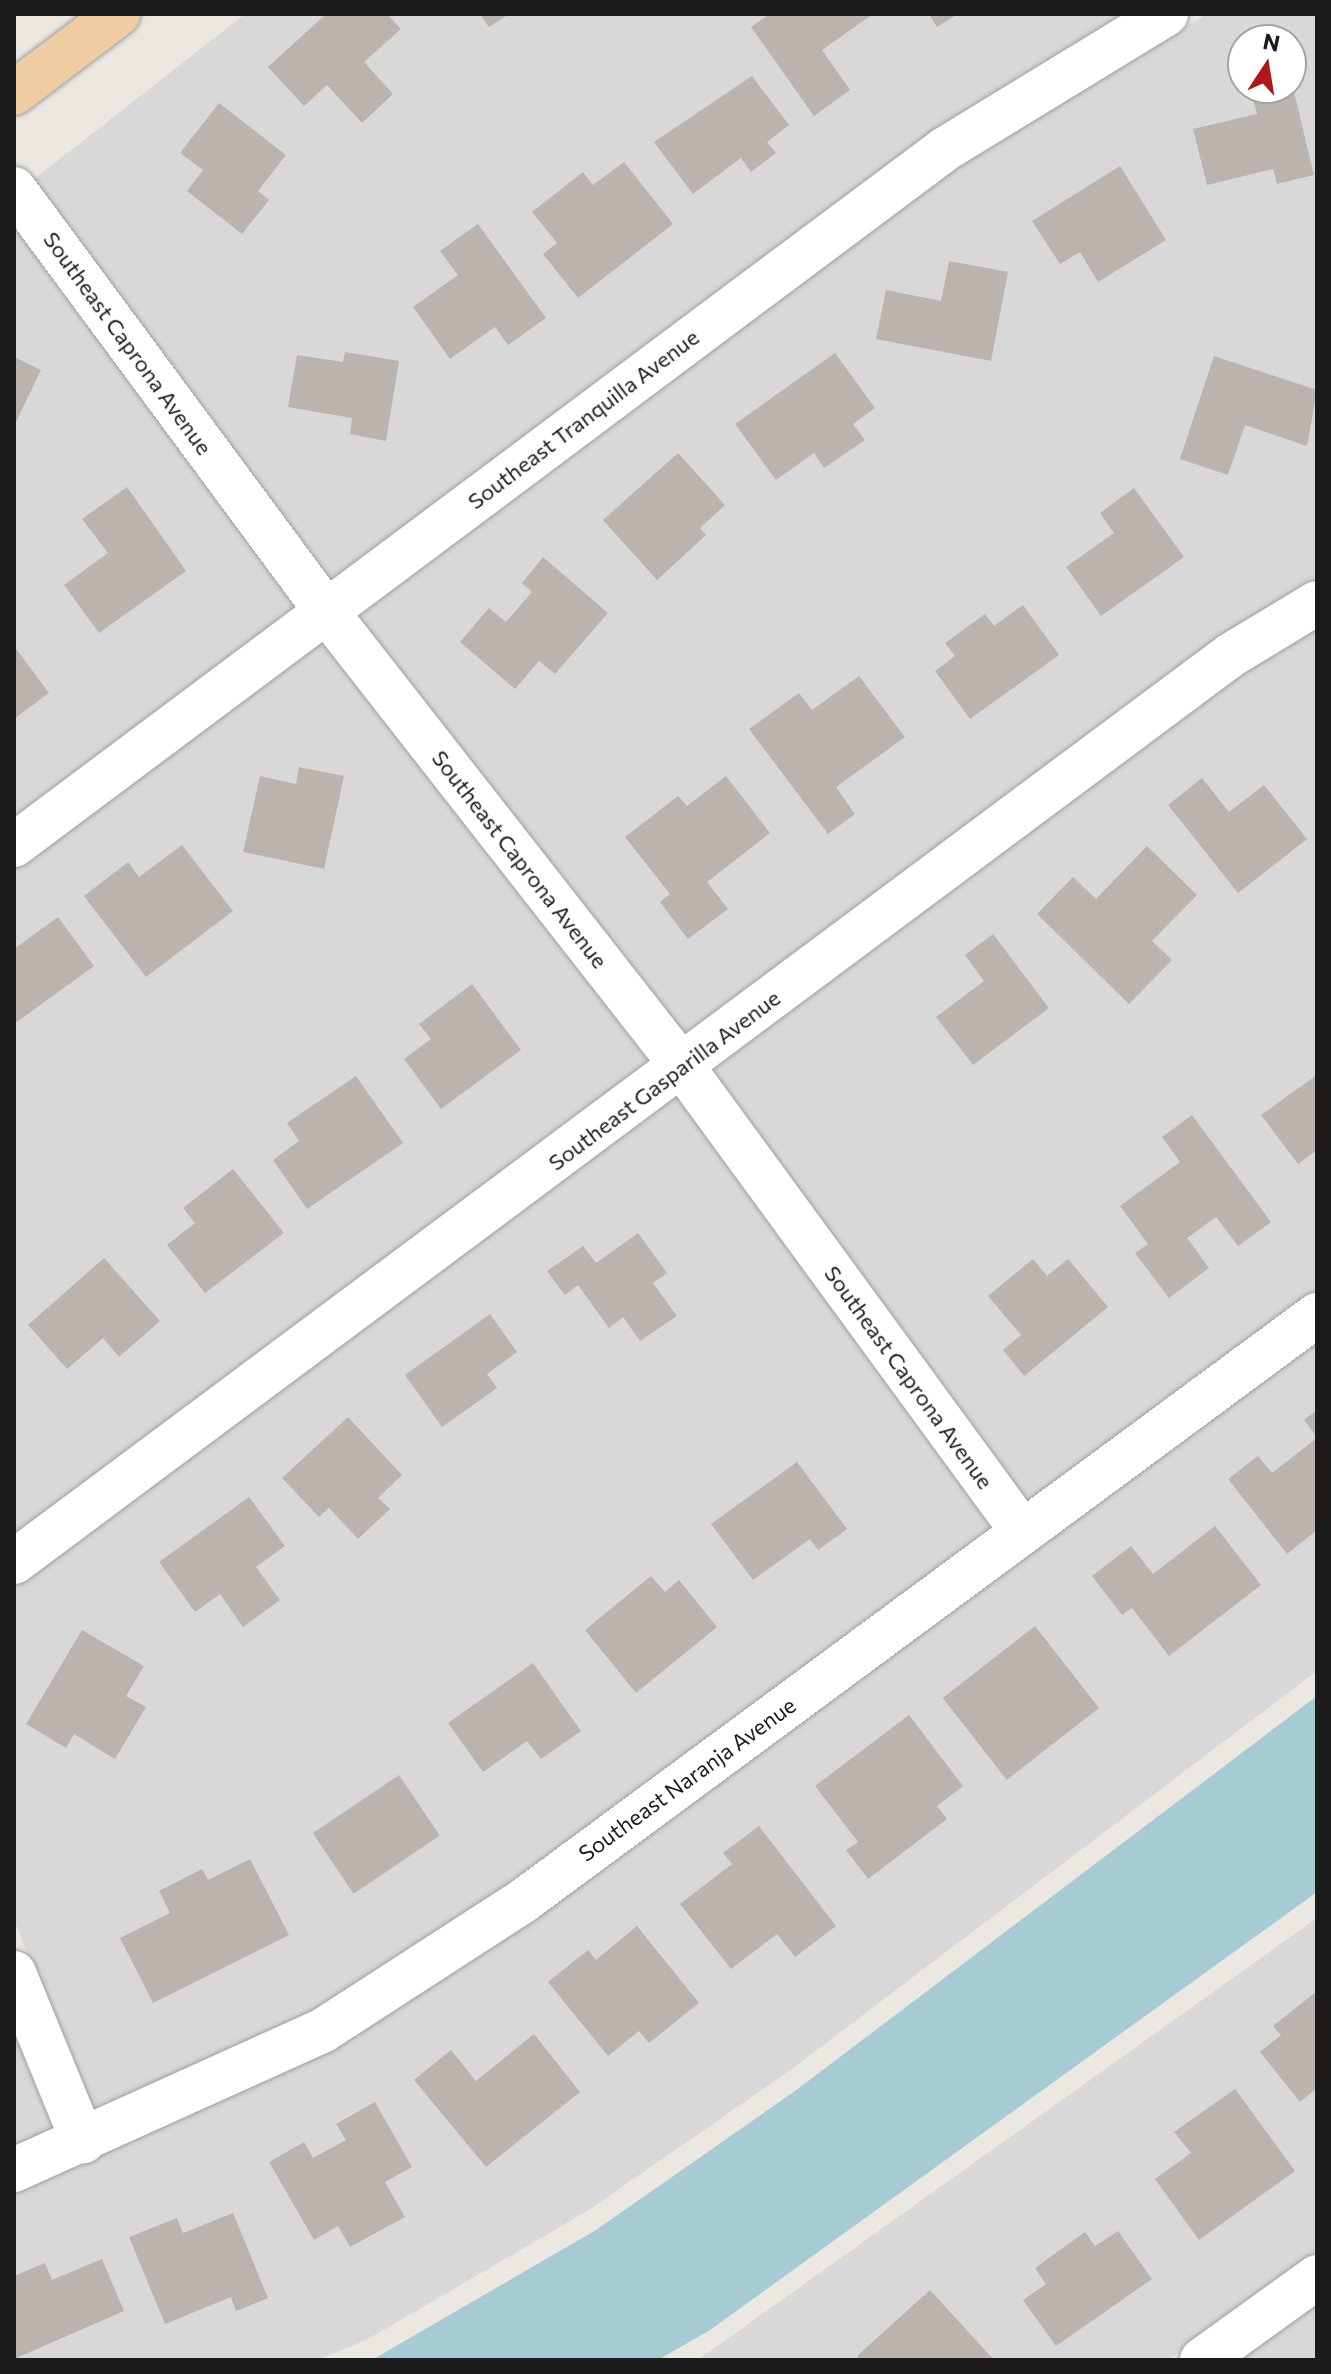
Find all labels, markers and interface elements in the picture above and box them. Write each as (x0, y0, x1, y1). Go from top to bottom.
north arrow (1227, 24, 1307, 104)
text: N (1261, 27, 1283, 57)
street label: Southeast Caprona Avenue (38, 226, 218, 460)
street label: Southeast Tranquilla Avenue (462, 324, 704, 514)
street label: Southeast Caprona Avenue (427, 745, 613, 973)
street label: Southeast Gasparilla Avenue (543, 984, 785, 1176)
street label: Southeast Caprona Avenue (819, 1260, 999, 1494)
street label: Southeast Naranja Avenue (573, 1691, 801, 1867)

